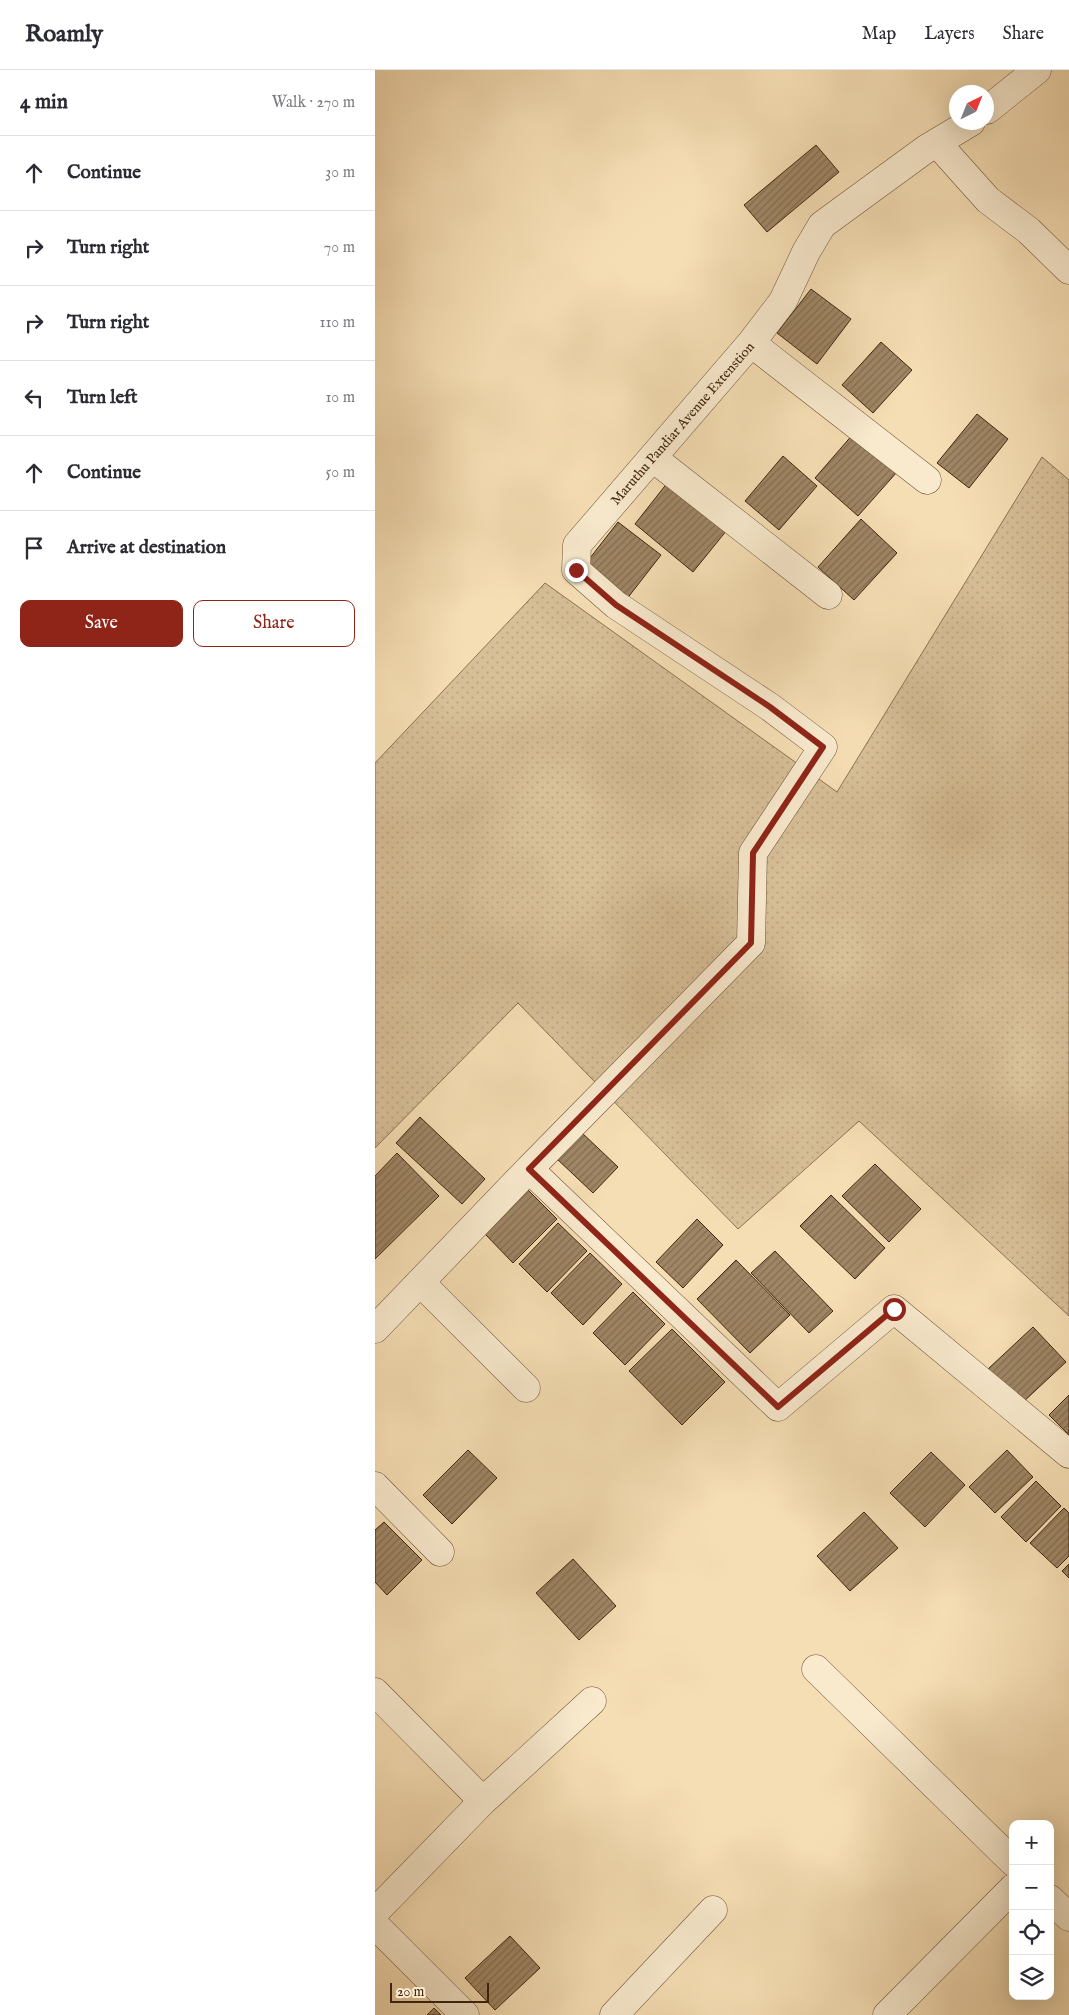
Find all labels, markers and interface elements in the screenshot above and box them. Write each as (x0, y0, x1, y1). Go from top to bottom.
text: Roamly (25, 19, 103, 50)
text: Map (862, 23, 896, 46)
text: Layers (924, 23, 975, 46)
text: Share (1003, 23, 1044, 46)
north arrow (949, 85, 994, 130)
text: 4 min (20, 89, 68, 116)
text: Walk · 270 m (272, 93, 355, 113)
icon: ahead (20, 159, 48, 187)
text: Continue (67, 161, 141, 185)
text: 30 m (325, 163, 355, 183)
icon: right (20, 234, 48, 262)
text: Turn right (67, 236, 149, 260)
text: 70 m (324, 238, 355, 258)
icon: right (20, 309, 48, 337)
text: Turn right (67, 311, 149, 335)
text: 110 m (319, 313, 355, 333)
street label: Maruthu Pandiar Avenue Extenstion (607, 338, 759, 509)
icon: left (20, 384, 48, 412)
text: Turn left (67, 386, 138, 410)
text: 10 m (325, 388, 355, 408)
icon: ahead (20, 459, 48, 487)
text: Continue (67, 461, 141, 485)
text: 50 m (326, 463, 355, 483)
icon: arrive (20, 534, 48, 562)
text: Arrive at destination (67, 536, 226, 560)
route end (565, 559, 588, 582)
button: Save (20, 600, 183, 647)
button: Share (193, 600, 355, 647)
route start (883, 1298, 906, 1321)
map controls (1009, 1820, 1054, 2000)
button: + (1009, 1820, 1054, 1865)
button: − (1009, 1865, 1054, 1910)
button: locate (1009, 1910, 1054, 1955)
button: layers (1009, 1955, 1054, 2000)
scale bar (390, 1980, 489, 2003)
text: 20 m (397, 1983, 424, 2001)

